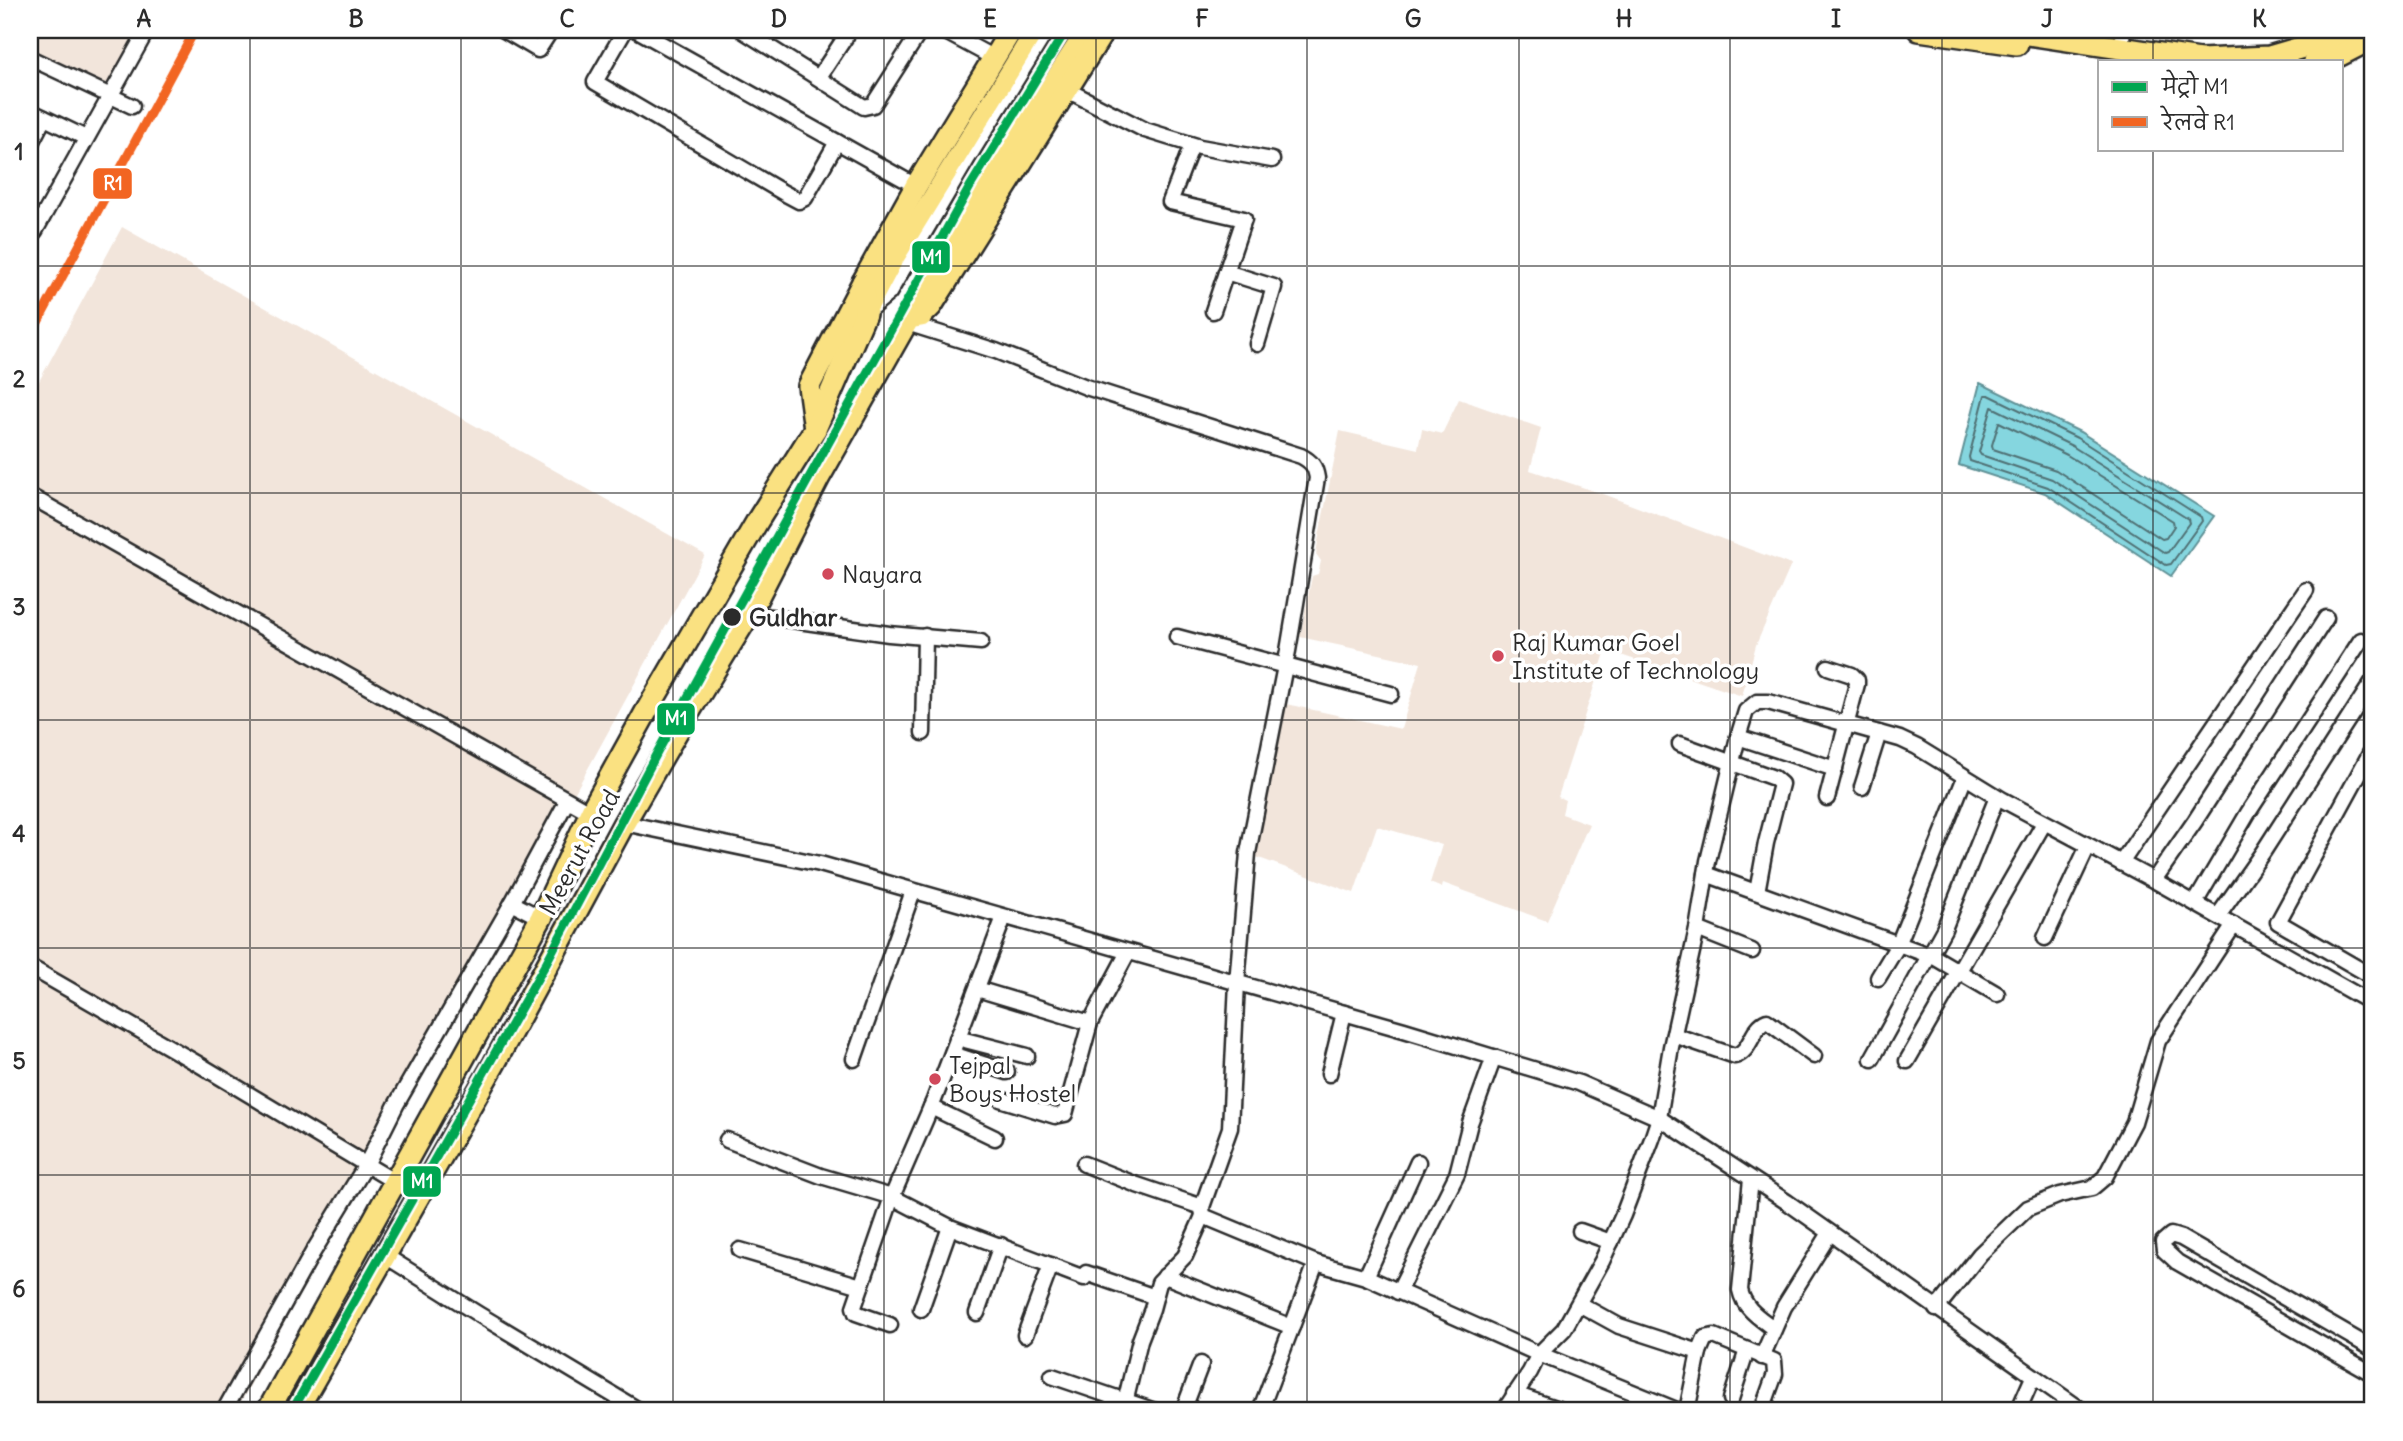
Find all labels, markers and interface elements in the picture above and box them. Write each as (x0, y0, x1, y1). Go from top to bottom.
text: A (137, 4, 152, 33)
text: B (348, 4, 364, 33)
text: C (559, 4, 575, 33)
text: D (771, 4, 787, 33)
text: E (983, 4, 997, 33)
text: F (1195, 4, 1209, 33)
text: G (1405, 4, 1421, 33)
text: H (1616, 4, 1632, 33)
text: I (1831, 4, 1841, 33)
text: J (2041, 4, 2053, 33)
text: K (2252, 4, 2267, 33)
legend (2098, 60, 2344, 150)
text: मेट्रो M1 (2161, 69, 2229, 100)
text: रेलवे R1 (2159, 105, 2235, 136)
text: 1 (14, 137, 24, 166)
line badge: R1 (92, 167, 133, 200)
text: R1 (103, 171, 123, 195)
line badge: M1 (911, 240, 951, 274)
text: M1 (920, 245, 942, 269)
text: 2 (13, 364, 26, 393)
place label: Nayara (842, 559, 923, 589)
marker: Nayara (820, 566, 836, 582)
text: 3 (12, 592, 26, 621)
place label: Guldhar (749, 602, 837, 632)
marker: Guldhar (721, 606, 743, 628)
place label: Raj Kumar Goel Institute of Technology (1512, 627, 1759, 685)
marker: Raj Kumar Goel Institute of Technology (1490, 648, 1506, 664)
line badge: M1 (656, 702, 696, 736)
text: M1 (665, 706, 687, 730)
street label: Meerut Road (532, 784, 626, 920)
text: 4 (12, 819, 26, 848)
text: 5 (12, 1046, 26, 1075)
place label: Tejpal Boys Hostel (949, 1050, 1076, 1108)
marker: Tejpal Boys Hostel (927, 1071, 943, 1087)
line badge: M1 (402, 1165, 442, 1198)
text: M1 (411, 1169, 433, 1193)
text: 6 (12, 1274, 26, 1303)

